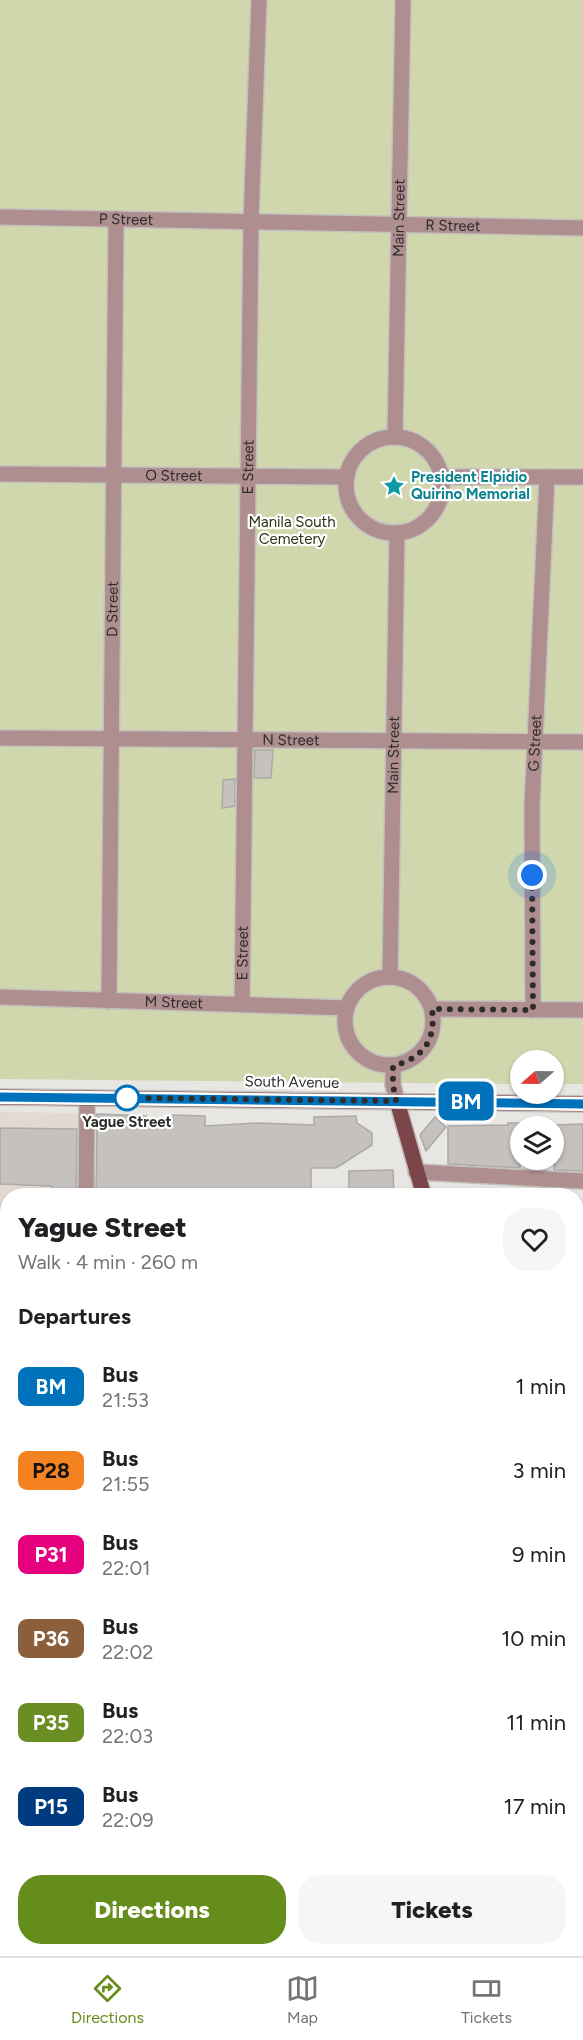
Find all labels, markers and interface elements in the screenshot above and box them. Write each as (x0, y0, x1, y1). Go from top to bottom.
street label: Main Street (389, 179, 409, 257)
street label: P Street (99, 210, 154, 229)
street label: R Street (425, 216, 481, 235)
street label: E Street (239, 439, 257, 494)
street label: O Street (145, 466, 203, 485)
place label: President Elpidio Quirino Memorial (411, 468, 530, 503)
place icon: President Elpidio Quirino Memorial (382, 474, 406, 498)
park label: Manila South Cemetery (248, 513, 336, 548)
street label: D Street (103, 581, 122, 637)
street label: G Street (525, 714, 545, 772)
street label: Main Street (384, 716, 403, 794)
street label: N Street (262, 731, 320, 749)
your location (517, 860, 547, 890)
street label: E Street (233, 925, 252, 980)
street label: M Street (144, 993, 204, 1012)
north arrow (510, 1050, 564, 1104)
map controls (510, 1050, 564, 1170)
street label: South Avenue (244, 1072, 340, 1092)
line badge: BM (439, 1082, 493, 1120)
marker: Yague Street (114, 1085, 140, 1111)
text: BM (451, 1089, 481, 1114)
place label: Yague Street (82, 1113, 172, 1131)
button: layers (510, 1116, 564, 1170)
button: heart (503, 1208, 566, 1271)
text: Yague Street (18, 1210, 187, 1244)
text: Walk · 4 min · 260 m (18, 1250, 198, 1274)
text: Departures (18, 1303, 131, 1330)
text: Bus (102, 1361, 138, 1388)
text: 1 min (515, 1373, 566, 1400)
text: BM (36, 1374, 66, 1399)
text: 21:53 (102, 1388, 149, 1412)
text: Bus (102, 1445, 138, 1472)
text: 3 min (512, 1457, 566, 1484)
text: P28 (32, 1458, 70, 1483)
text: 21:55 (102, 1472, 150, 1496)
text: Bus (102, 1529, 138, 1556)
text: 9 min (512, 1541, 566, 1568)
text: P31 (34, 1542, 68, 1567)
text: 22:01 (102, 1556, 151, 1580)
text: Bus (102, 1613, 138, 1640)
text: 10 min (501, 1625, 566, 1652)
text: P36 (33, 1626, 69, 1651)
text: 22:02 (102, 1640, 153, 1664)
text: Bus (102, 1697, 138, 1724)
text: 11 min (506, 1709, 566, 1736)
text: P35 (33, 1710, 69, 1735)
text: 22:03 (102, 1724, 153, 1748)
text: Bus (102, 1781, 138, 1808)
text: 17 min (504, 1793, 566, 1820)
text: P15 (34, 1794, 68, 1819)
text: 22:09 (102, 1808, 154, 1832)
button: Directions (18, 1875, 286, 1944)
button: Tickets (298, 1875, 566, 1944)
tab: Directions (71, 1972, 144, 2027)
tab: Map (286, 1972, 319, 2027)
tab: Tickets (461, 1972, 512, 2027)

